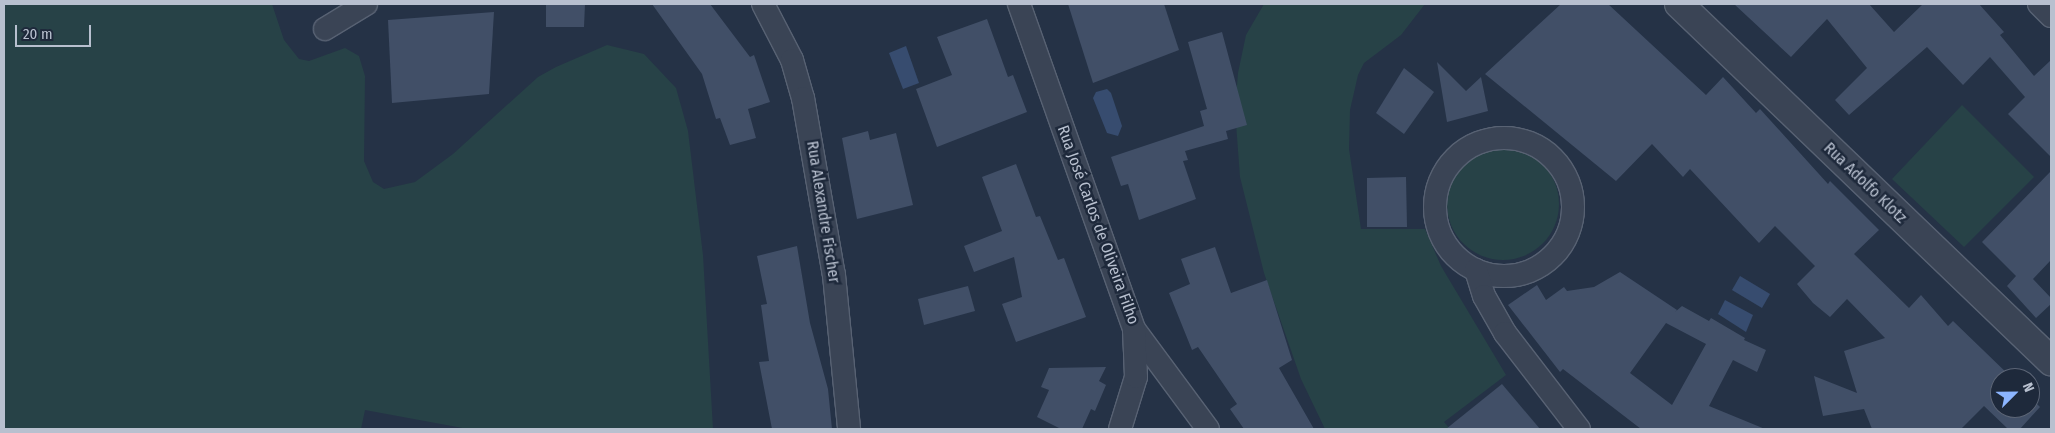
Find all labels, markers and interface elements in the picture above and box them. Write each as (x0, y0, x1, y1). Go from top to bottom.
scale bar (18, 15, 94, 47)
text: 20 m (23, 25, 53, 43)
street label: Rua José Carlos de Oliveira Filho (1053, 123, 1143, 327)
street label: Rua Adolfo Klotz (1820, 139, 1910, 227)
street label: Rua Alexandre Fischer (802, 140, 844, 284)
north arrow (1990, 368, 2040, 418)
text: N (2019, 380, 2038, 395)

